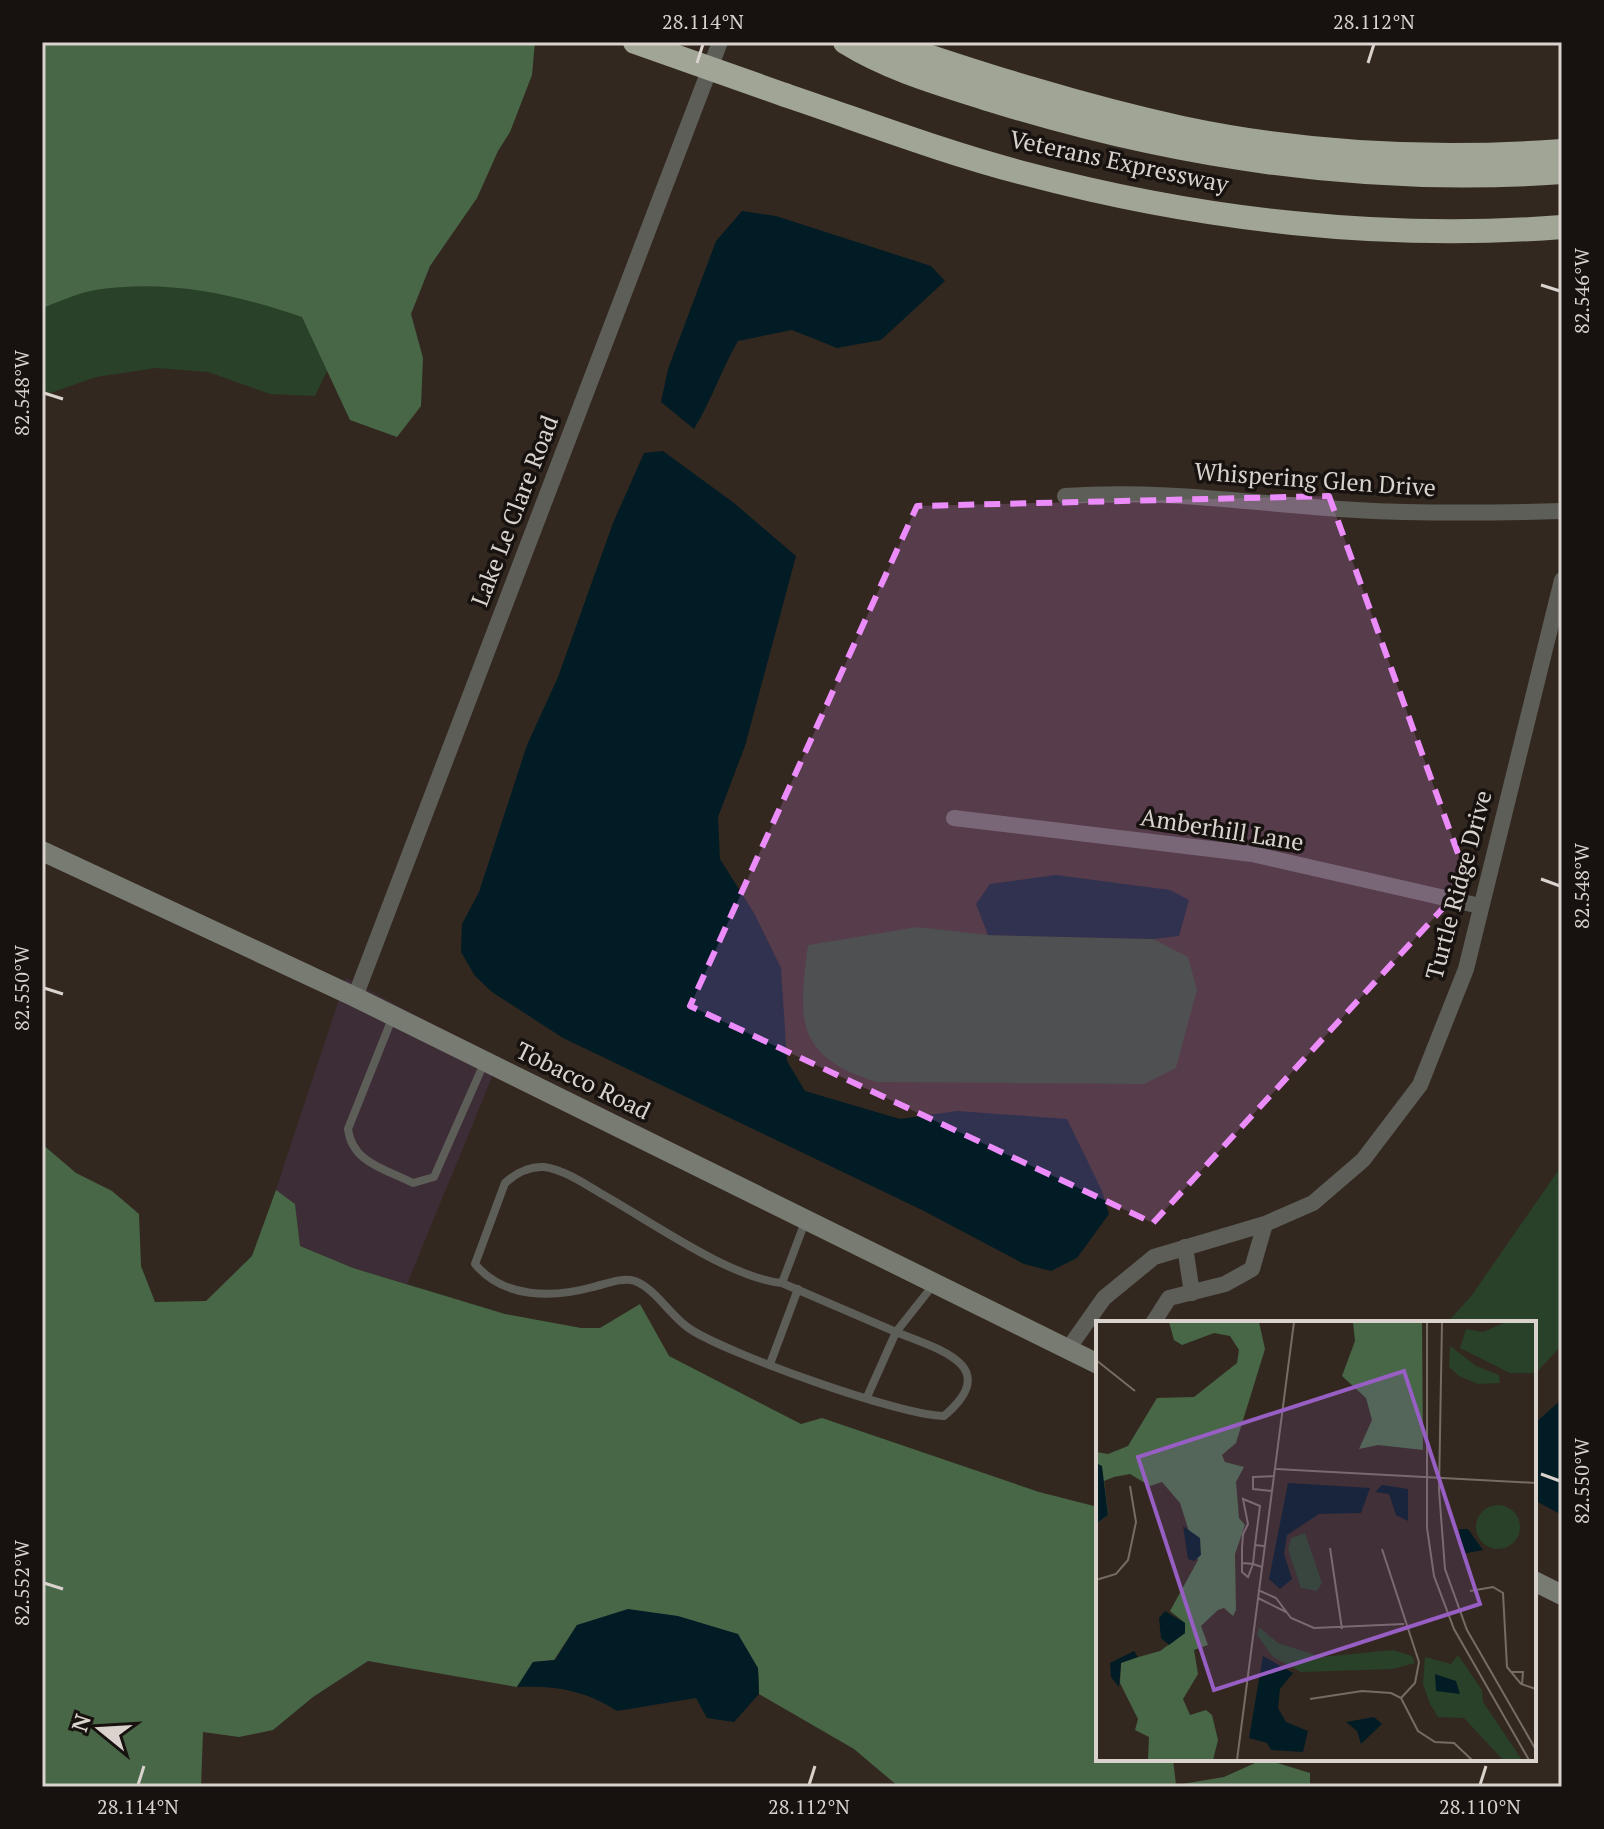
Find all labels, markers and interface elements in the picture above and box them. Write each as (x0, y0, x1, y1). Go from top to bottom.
text: 28.114°N (662, 8, 744, 35)
text: 28.112°N (1333, 8, 1415, 35)
street label: Veterans Expressway (1007, 122, 1232, 200)
text: 82.546°W (1568, 248, 1595, 334)
text: 82.548°W (8, 350, 35, 436)
street label: Lake Le Clare Road (463, 411, 565, 611)
street label: Whispering Glen Drive (1193, 455, 1437, 503)
street label: Turtle Ridge Drive (1417, 787, 1499, 983)
street label: Amberhill Lane (1138, 800, 1306, 858)
text: 82.548°W (1568, 843, 1595, 929)
text: 82.550°W (8, 945, 35, 1031)
street label: Tobacco Road (511, 1034, 656, 1126)
inset map (1096, 1321, 1536, 1761)
text: 82.550°W (1568, 1438, 1595, 1524)
text: 82.552°W (8, 1540, 35, 1626)
north arrow (60, 1689, 140, 1769)
text: N (64, 1710, 97, 1735)
text: 28.114°N (97, 1793, 179, 1820)
text: 28.112°N (768, 1793, 850, 1820)
text: 28.110°N (1439, 1793, 1521, 1820)

